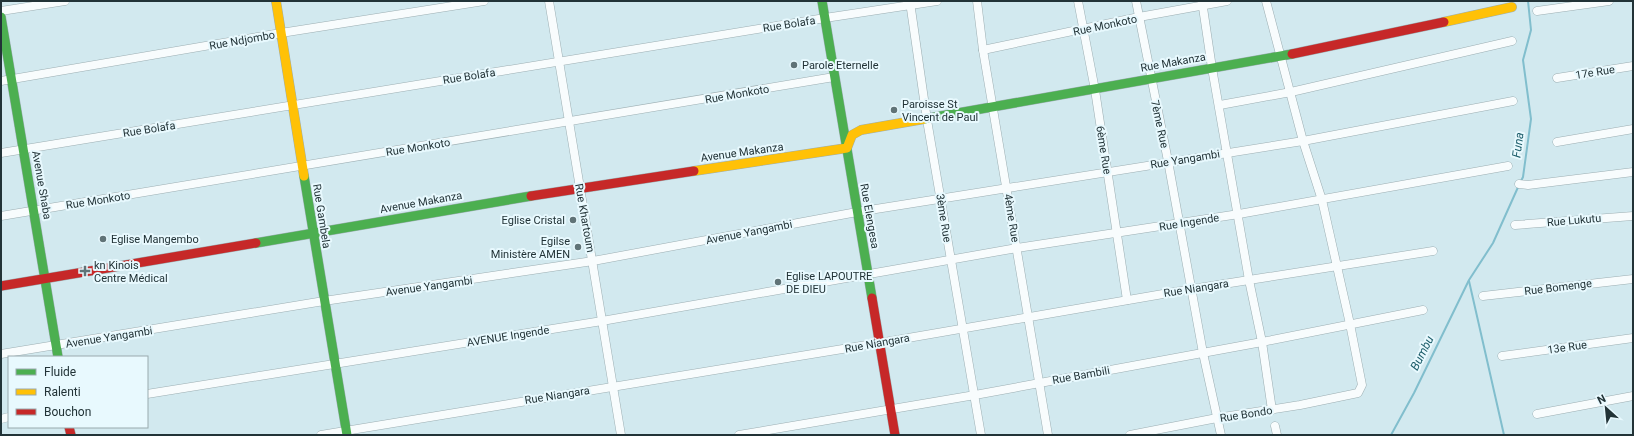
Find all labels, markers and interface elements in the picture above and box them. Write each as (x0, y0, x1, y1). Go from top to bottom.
street label: Rue Monkoto (1072, 12, 1138, 39)
street label: Rue Bolafa (762, 14, 816, 35)
street label: Rue Ndjombo (208, 28, 276, 53)
street label: Rue Makanza (1139, 50, 1207, 75)
place label: Parole Eternelle (802, 59, 879, 72)
marker: Parole Eternelle (789, 60, 799, 70)
street label: 17e Rue (1575, 63, 1616, 82)
street label: Rue Bolafa (442, 66, 496, 87)
street label: Rue Monkoto (704, 82, 770, 107)
place label: Paroisse St Vincent de Paul (902, 98, 978, 124)
street label: 7ème Rue (1148, 99, 1171, 150)
marker: Paroisse St Vincent de Paul (889, 105, 899, 115)
street label: Rue Bolafa (122, 119, 176, 140)
street label: 6ème Rue (1093, 125, 1114, 175)
water label: Funa (1509, 131, 1527, 159)
street label: Rue Monkoto (385, 136, 451, 159)
street label: Avenue Makanza (700, 140, 784, 165)
street label: Rue Yangambi (1149, 148, 1221, 171)
street label: Avenue Shaba (29, 150, 54, 220)
street label: Rue Elengesa (857, 182, 882, 250)
street label: Rue Gambela (310, 183, 333, 249)
street label: Rue Khartoum (572, 183, 597, 254)
street label: Rue Monkoto (65, 189, 131, 212)
street label: Avenue Makanza (379, 189, 463, 216)
street label: 3ème Rue (933, 193, 954, 243)
street label: 4ème Rue (1001, 193, 1022, 243)
street label: Rue Ingende (1158, 211, 1220, 234)
street label: Rue Lukutu (1546, 212, 1602, 229)
place label: Eglise Cristal (502, 214, 565, 227)
marker: Eglise Cristal (568, 215, 578, 225)
street label: Avenue Yangambi (705, 218, 793, 247)
place label: Eglise Mangembo (111, 233, 199, 246)
marker: Eglise Mangembo (98, 234, 108, 244)
place label: Egilse Ministère AMEN (491, 235, 570, 261)
marker: Egilse Ministère AMEN (573, 242, 583, 252)
place label: kn Kinois Centre Médical (94, 259, 168, 285)
marker: kn Kinois Centre Médical (79, 265, 91, 277)
place label: Eglise LAPOUTRE DE DIEU (786, 270, 872, 296)
street label: Avenue Yangambi (385, 274, 473, 299)
marker: Eglise LAPOUTRE DE DIEU (773, 277, 783, 287)
street label: Rue Niangara (1163, 277, 1230, 300)
street label: Rue Bomenge (1523, 277, 1593, 298)
street label: Avenue Yangambi (65, 324, 153, 351)
street label: AVENUE Ingende (466, 324, 550, 349)
street label: Rue Niangara (844, 331, 911, 356)
water label: Bumbu (1407, 333, 1437, 373)
street label: 13e Rue (1547, 338, 1588, 357)
legend (8, 356, 148, 428)
street label: Rue Bambili (1051, 364, 1111, 387)
text: Fluide (44, 365, 76, 379)
street label: Rue Niangara (524, 384, 591, 407)
text: Ralenti (44, 385, 81, 399)
north arrow (1586, 388, 1626, 428)
text: N (1595, 392, 1608, 407)
street label: Rue Bondo (1219, 404, 1273, 425)
text: Bouchon (44, 405, 91, 419)

